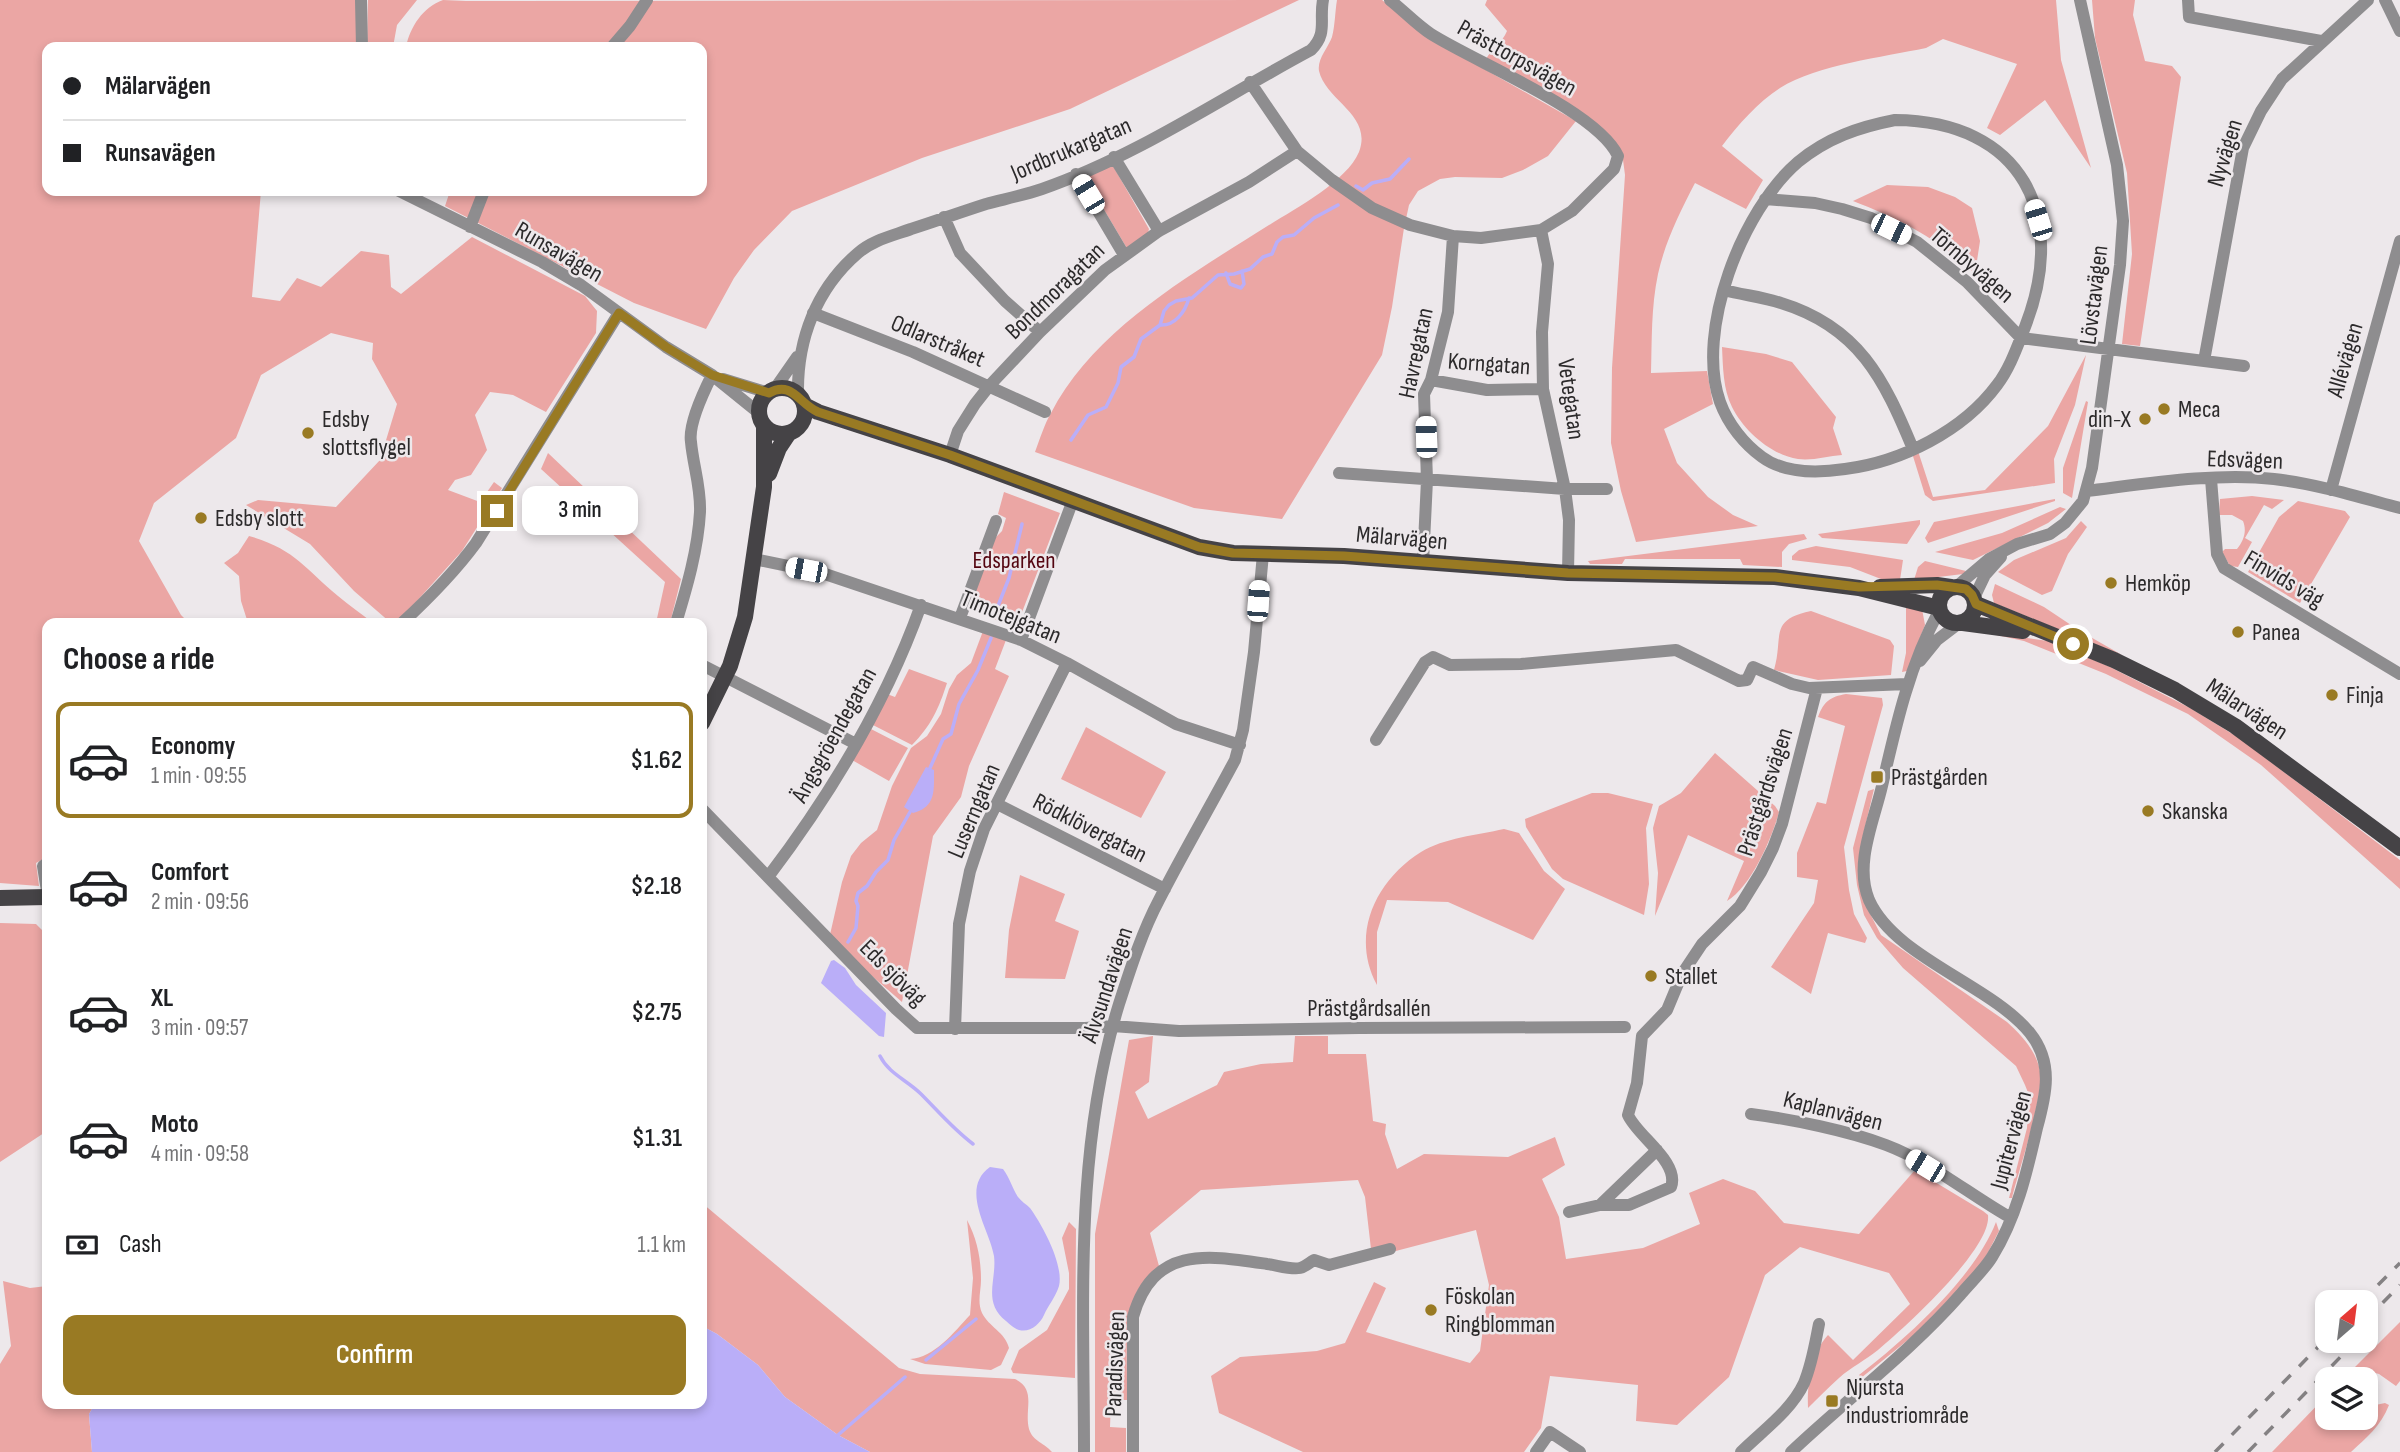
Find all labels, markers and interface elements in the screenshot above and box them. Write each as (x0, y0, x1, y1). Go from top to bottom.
street label: Prästtorpsvägen (1452, 13, 1582, 103)
text: Mälarvägen (105, 71, 211, 102)
street label: Jordbrukargatan (1005, 111, 1136, 188)
street label: Nyvägen (2201, 116, 2249, 190)
text: Runsavägen (105, 138, 216, 169)
car (1069, 171, 1108, 217)
car (2022, 197, 2055, 243)
car (1868, 210, 1915, 248)
street label: Runsavägen (510, 215, 608, 289)
street label: Törnbyvägen (1924, 221, 2020, 309)
street label: Bondmoragatan (999, 236, 1111, 346)
street label: Lövstavägen (2074, 244, 2114, 346)
street label: Havregatan (1392, 305, 1440, 401)
street label: Odlarstråket (887, 308, 989, 374)
street label: Allévägen (2320, 319, 2369, 402)
street label: Korngatan (1447, 347, 1531, 381)
street label: Vetegatan (1551, 357, 1591, 441)
place label: Meca (2178, 395, 2220, 424)
marker: Meca (2156, 401, 2172, 417)
place label: Edsby slottsflygel (322, 405, 411, 462)
place label: din-X (2088, 405, 2132, 434)
marker: din-X (2137, 411, 2153, 427)
car (1415, 416, 1438, 458)
marker: Edsby slottsflygel (300, 425, 316, 441)
street label: Edsvägen (2207, 444, 2283, 476)
callout: 3 min (522, 486, 637, 536)
route end (481, 495, 513, 527)
text: 3 min (558, 496, 602, 524)
place label: Edsby slott (215, 504, 304, 533)
marker: Edsby slott (193, 510, 209, 526)
street label: Mälarvägen (1355, 520, 1449, 556)
street label: Finvids väg (2239, 544, 2329, 614)
park label: Edsparken (972, 546, 1056, 575)
car (784, 556, 829, 584)
place label: Hemköp (2125, 569, 2191, 598)
marker: Hemköp (2103, 575, 2119, 591)
car (1247, 579, 1270, 623)
street label: Timotejgatan (956, 584, 1066, 650)
place label: Panea (2252, 618, 2300, 647)
marker: Panea (2230, 624, 2246, 640)
route start (2057, 628, 2089, 660)
text: Choose a ride (63, 640, 215, 679)
street label: Ängsgröendegatan (784, 662, 883, 808)
street label: Mälarvägen (2201, 672, 2293, 746)
place label: Finja (2346, 681, 2384, 710)
marker: Finja (2324, 687, 2340, 703)
street label: Prästgårdsvägen (1731, 724, 1799, 860)
icon: car (67, 729, 130, 792)
text: Economy (151, 731, 235, 762)
text: $1.62 (630, 745, 682, 776)
street label: Luserngatan (941, 760, 1007, 862)
text: 1 min · 09:55 (151, 762, 247, 790)
place label: Prästgården (1891, 763, 1988, 792)
marker: Prästgården (1869, 769, 1885, 785)
street label: Rödklövergatan (1028, 787, 1152, 869)
place label: Skanska (2162, 797, 2228, 826)
marker: Skanska (2140, 803, 2156, 819)
icon: car (67, 855, 130, 918)
text: Comfort (151, 857, 229, 888)
text: $2.18 (630, 871, 682, 902)
text: 2 min · 09:56 (151, 888, 249, 916)
street label: Älvsundavägen (1074, 924, 1139, 1047)
street label: Eds sjöväg (854, 934, 932, 1012)
place label: Stallet (1665, 962, 1718, 991)
marker: Stallet (1643, 968, 1659, 984)
icon: car (67, 981, 130, 1044)
text: XL (151, 983, 173, 1014)
street label: Prästgårdsallén (1307, 994, 1431, 1023)
text: $2.75 (631, 997, 682, 1028)
text: 3 min · 09:57 (151, 1014, 248, 1042)
street label: Kaplanvägen (1780, 1085, 1886, 1137)
street label: Jupitervägen (1984, 1088, 2038, 1193)
icon: car (67, 1107, 130, 1170)
text: Moto (151, 1109, 199, 1140)
text: $1.31 (632, 1123, 682, 1154)
text: 4 min · 09:58 (151, 1140, 249, 1168)
car (1902, 1146, 1949, 1186)
icon: cash (63, 1226, 101, 1264)
text: Cash (119, 1229, 162, 1260)
text: 1.1 km (637, 1231, 686, 1259)
place label: Föskolan Ringblomman (1445, 1282, 1555, 1339)
north arrow (2315, 1290, 2378, 1353)
map controls (2315, 1290, 2378, 1430)
marker: Föskolan Ringblomman (1423, 1302, 1439, 1318)
street label: Paradisvägen (1099, 1311, 1131, 1417)
button: Confirm (63, 1315, 686, 1395)
button: layers (2315, 1367, 2378, 1430)
place label: Njursta industriområde (1846, 1373, 1969, 1430)
marker: Njursta industriområde (1824, 1393, 1840, 1409)

